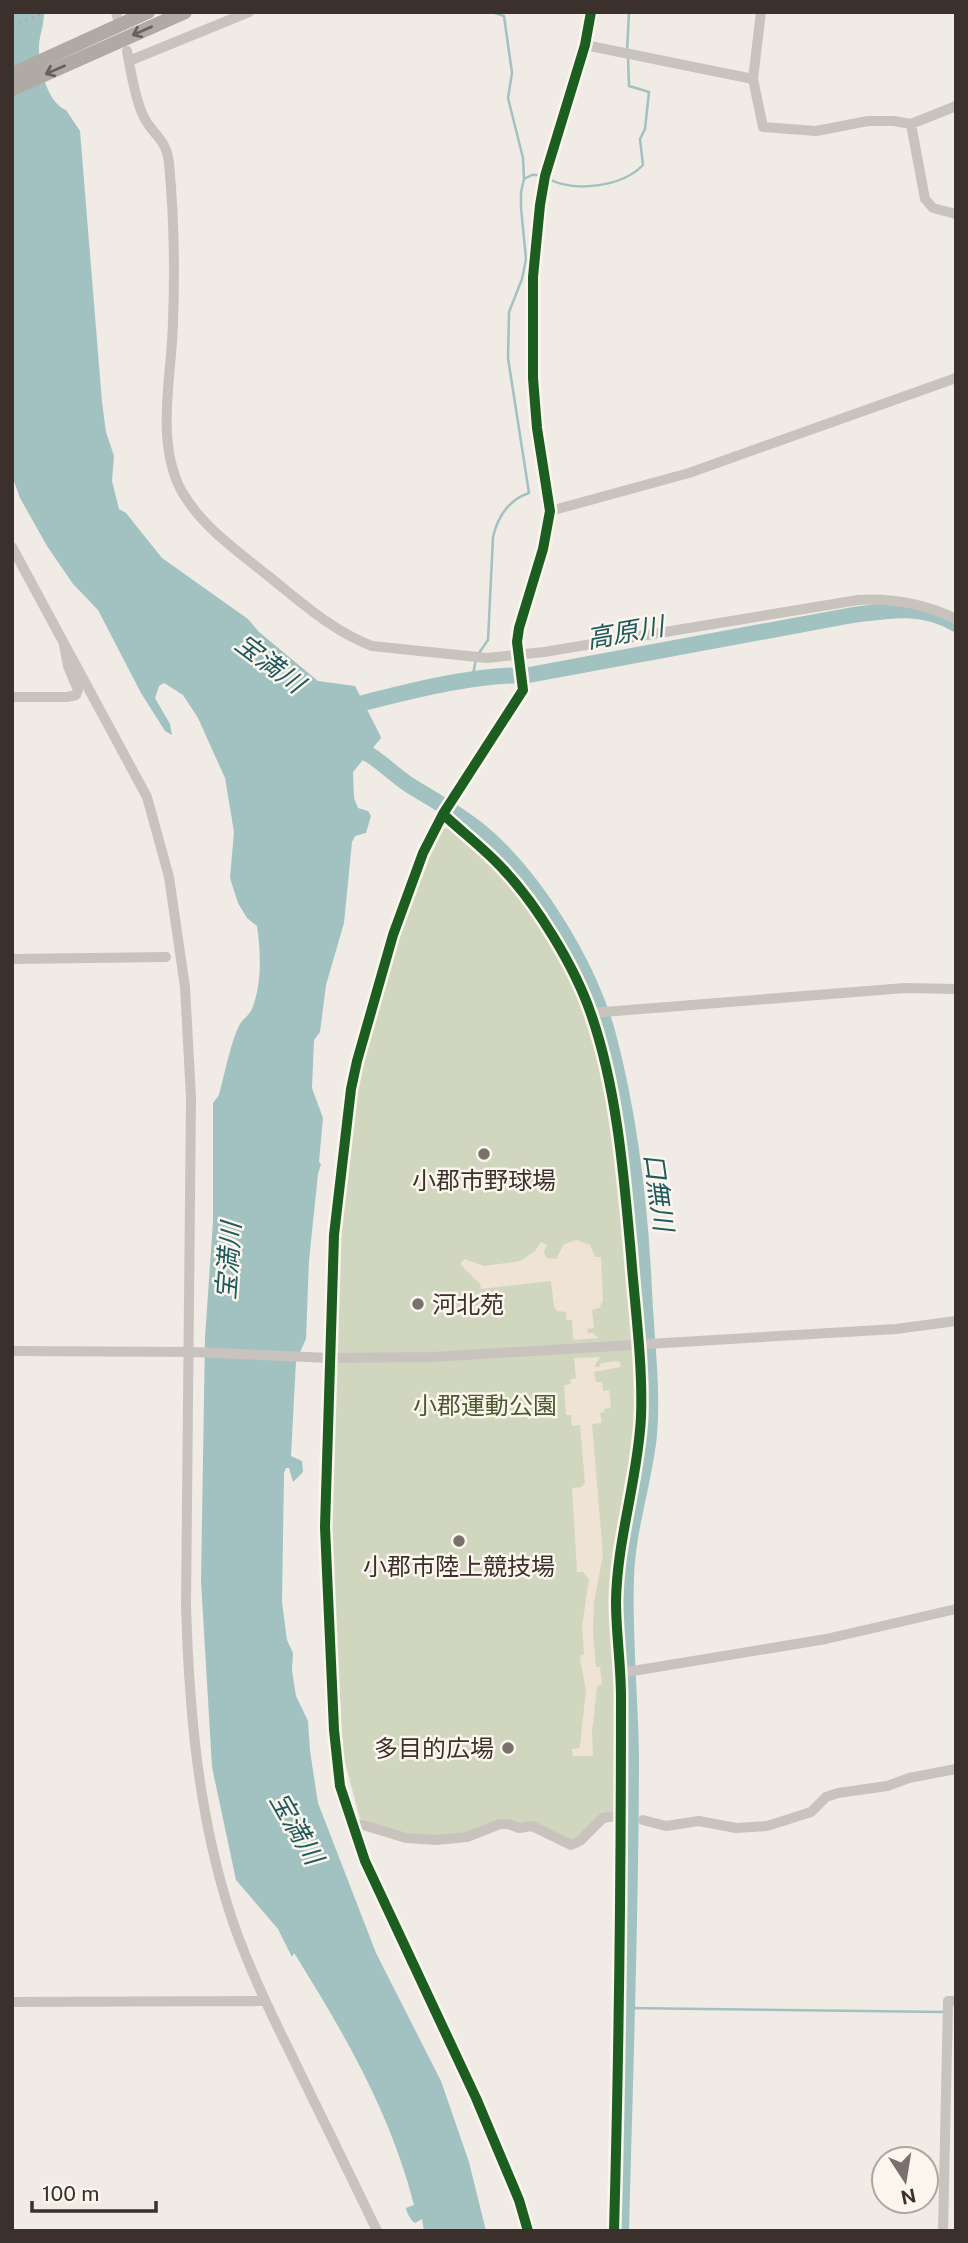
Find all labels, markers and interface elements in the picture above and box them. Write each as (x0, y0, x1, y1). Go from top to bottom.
one-way arrow (132, 25, 153, 38)
one-way arrow (45, 64, 66, 77)
water label: 高原川 (584, 609, 669, 654)
water label: 宝満川 (230, 627, 313, 701)
marker: 小郡市野球場 (476, 1146, 492, 1162)
water label: 口無川 (638, 1151, 680, 1236)
place label: 小郡市野球場 (412, 1166, 556, 1194)
water label: 宝満川 (210, 1218, 246, 1301)
place label: 河北苑 (432, 1290, 504, 1318)
marker: 河北苑 (410, 1296, 426, 1312)
park label: 小郡運動公園 (413, 1391, 557, 1419)
marker: 小郡市陸上競技場 (451, 1533, 467, 1549)
place label: 小郡市陸上競技場 (363, 1552, 555, 1580)
place label: 多目的広場 (374, 1734, 494, 1762)
marker: 多目的広場 (500, 1740, 516, 1756)
water label: 宝満川 (264, 1786, 331, 1872)
north arrow (870, 2145, 940, 2215)
scale bar (32, 2170, 156, 2214)
text: 100 m (42, 2181, 99, 2206)
text: N (899, 2184, 918, 2209)

